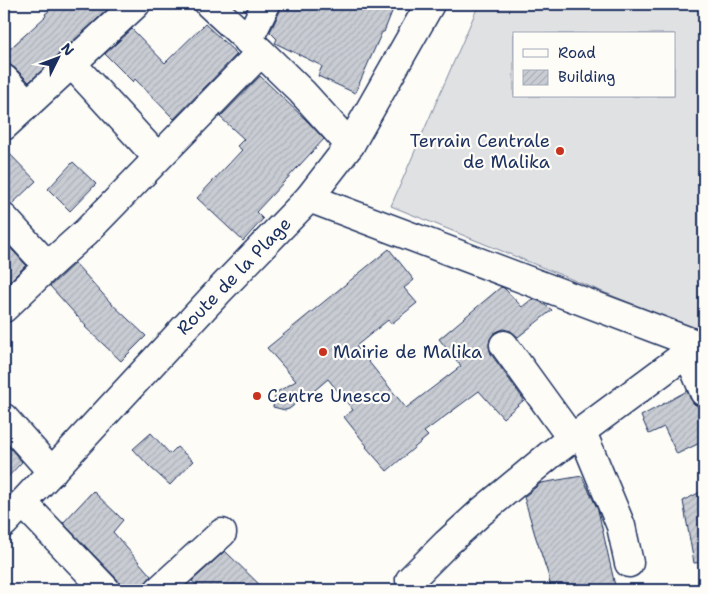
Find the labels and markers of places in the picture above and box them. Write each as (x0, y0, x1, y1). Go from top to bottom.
place label: Terrain Centrale de Malika (410, 129, 550, 174)
marker: Terrain Centrale de Malika (554, 145, 566, 157)
place label: Mairie de Malika (333, 340, 482, 364)
marker: Mairie de Malika (317, 346, 329, 358)
place label: Centre Unesco (267, 384, 391, 408)
marker: Centre Unesco (251, 390, 263, 402)

